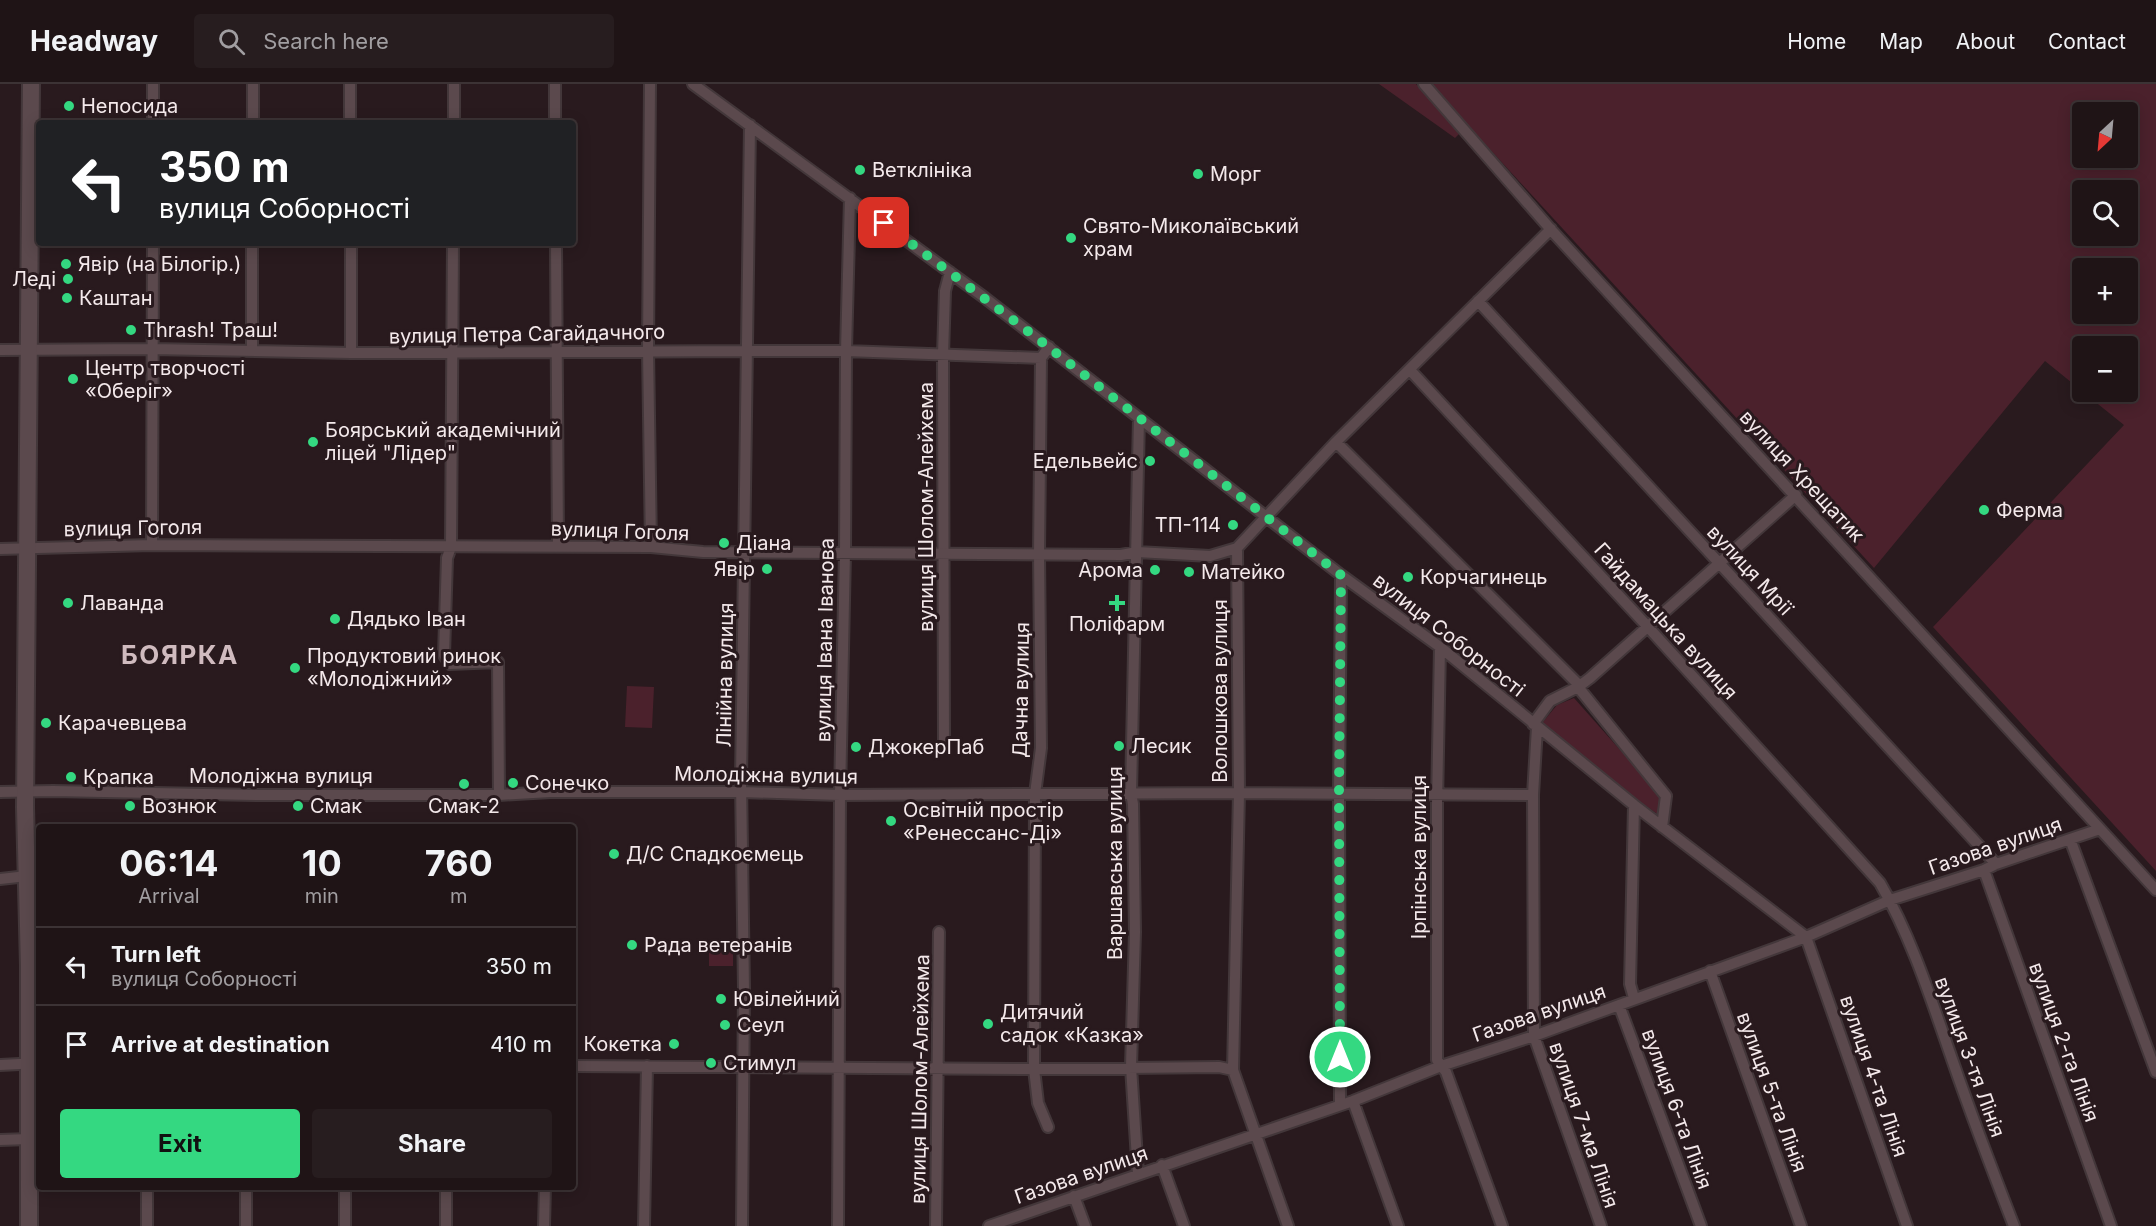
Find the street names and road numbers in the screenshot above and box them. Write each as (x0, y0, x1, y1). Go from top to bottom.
street label: вулиця Петра Сагайдачного (389, 320, 665, 348)
street label: вулиця Шолом-Алейхема (914, 382, 938, 632)
street label: вулиця Хрещатик (1735, 405, 1869, 547)
street label: вулиця Гоголя (64, 515, 202, 541)
street label: вулиця Гоголя (550, 517, 690, 545)
street label: вулиця Мрії (1702, 520, 1799, 621)
street label: вулиця Івана Іванова (811, 538, 839, 742)
street label: Гайдамацька вулиця (1589, 538, 1743, 704)
street label: вулиця Соборності (1368, 568, 1530, 702)
street label: Волошкова вулиця (1208, 599, 1232, 783)
street label: Лінійна вулиця (712, 602, 738, 748)
street label: Дачна вулиця (1008, 622, 1034, 758)
street label: Молодіжна вулиця (674, 761, 858, 789)
street label: Молодіжна вулиця (189, 764, 373, 788)
street label: Варшавська вулиця (1103, 766, 1127, 960)
street label: Ірпінська вулиця (1407, 775, 1431, 939)
street label: Газова вулиця (1925, 812, 2065, 880)
street label: вулиця Шолом-Алейхема (906, 954, 934, 1204)
street label: вулиця 2-га Лінія (2024, 959, 2104, 1125)
street label: вулиця 3-тя Лінія (1930, 974, 2010, 1140)
street label: Газова вулиця (1469, 979, 1609, 1047)
street label: вулиця 4-та Лінія (1835, 992, 1913, 1160)
street label: вулиця 5-та Лінія (1732, 1009, 1812, 1175)
street label: вулиця 6-та Лінія (1637, 1026, 1717, 1192)
street label: вулиця 7-ма Лінія (1544, 1039, 1624, 1211)
street label: Газова вулиця (1011, 1141, 1151, 1209)

